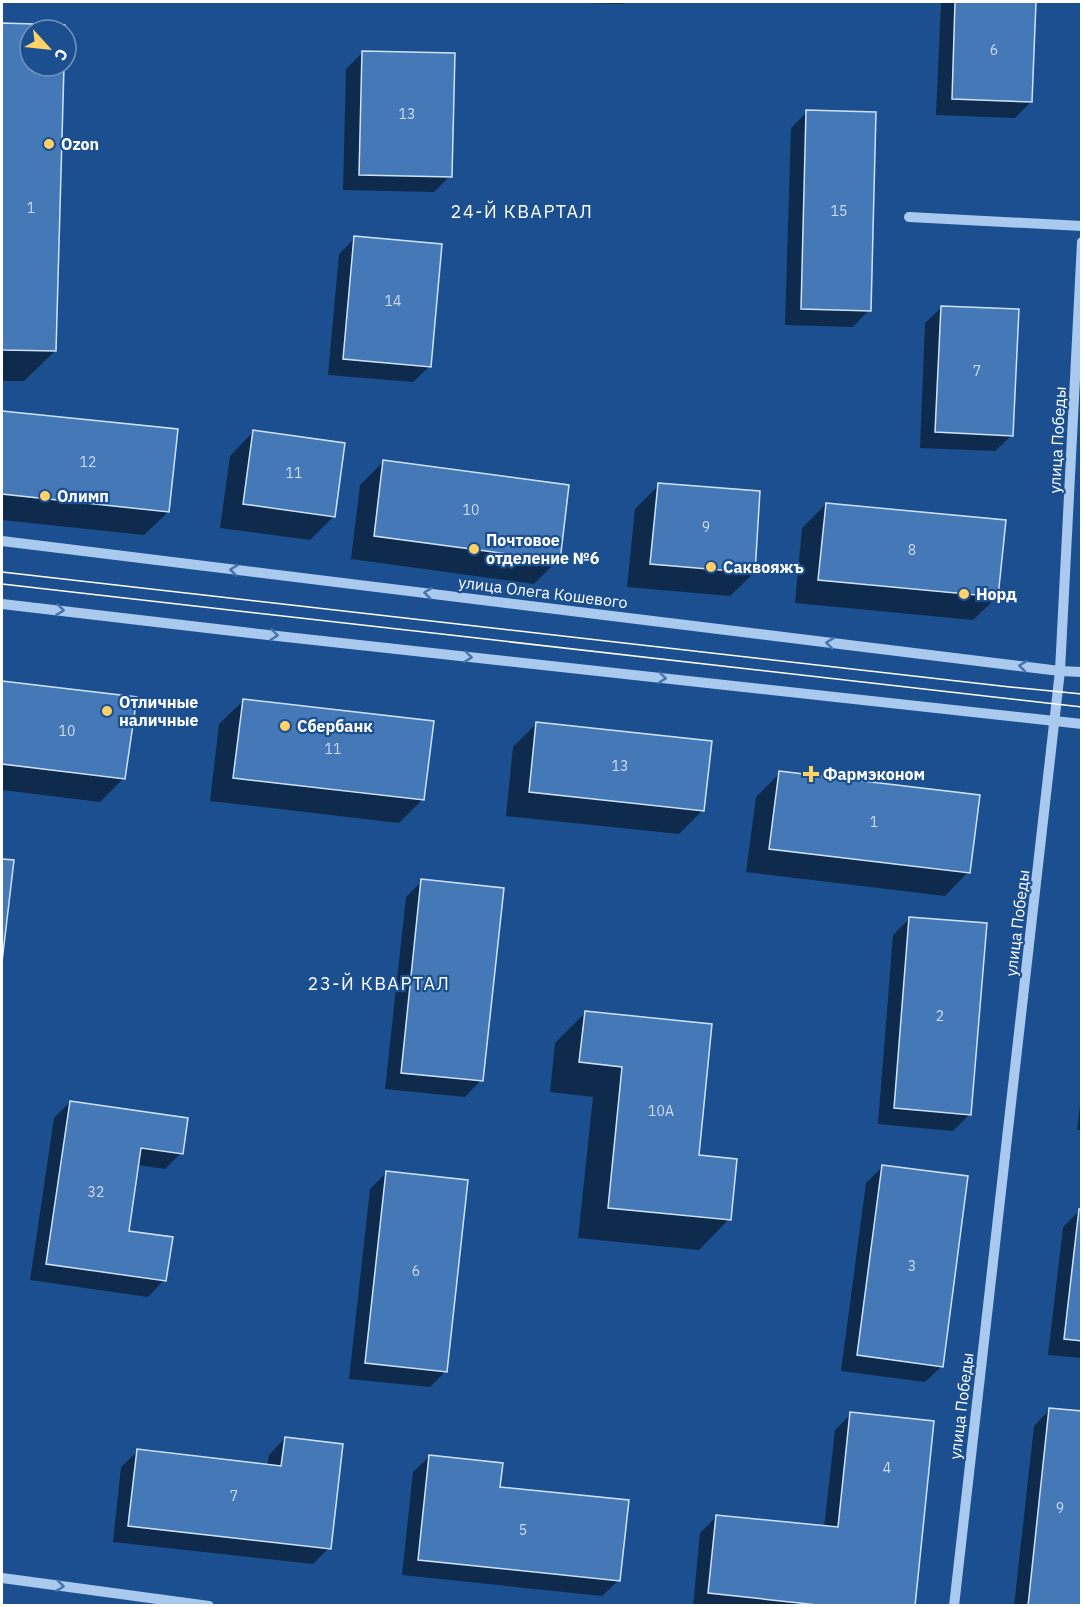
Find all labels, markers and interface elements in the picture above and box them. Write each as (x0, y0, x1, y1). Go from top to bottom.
north arrow (18, 18, 78, 78)
house number: 6 (990, 41, 998, 59)
text: С (50, 46, 73, 64)
house number: 13 (399, 105, 415, 123)
place label: Ozon (61, 134, 99, 154)
marker: Ozon (42, 137, 56, 151)
house number: 1 (27, 199, 35, 217)
district label: 24-Й КВАРТАЛ (451, 200, 593, 223)
house number: 15 (831, 202, 847, 220)
house number: 14 (385, 292, 401, 310)
house number: 7 (973, 362, 981, 380)
street label: улица Победы (1044, 386, 1070, 494)
house number: 12 (80, 453, 96, 471)
house number: 11 (286, 464, 302, 482)
place label: Олимп (57, 486, 109, 506)
marker: Олимп (38, 489, 52, 503)
house number: 10 (463, 501, 479, 519)
house number: 9 (702, 518, 710, 536)
place label: Почтовое отделение №6 (486, 530, 600, 568)
house number: 8 (908, 541, 916, 559)
marker: Почтовое отделение №6 (467, 542, 481, 556)
place label: Саквояжъ (723, 557, 804, 577)
marker: Саквояжъ (704, 560, 718, 574)
one-way arrow (230, 564, 239, 577)
street label: улица Олега Кошевого (457, 572, 629, 612)
place label: Норд (976, 584, 1017, 604)
marker: Норд (957, 587, 971, 601)
one-way arrow (423, 588, 432, 600)
one-way arrow (55, 604, 64, 616)
one-way arrow (270, 629, 279, 641)
one-way arrow (825, 637, 834, 649)
one-way arrow (463, 650, 473, 662)
one-way arrow (1019, 660, 1028, 673)
one-way arrow (657, 671, 666, 684)
place label: Отличные наличные (119, 692, 198, 730)
marker: Отличные наличные (100, 704, 114, 718)
place label: Сбербанк (297, 716, 373, 736)
marker: Сбербанк (278, 719, 292, 733)
house number: 10 (59, 722, 75, 740)
house number: 11 (325, 740, 341, 758)
house number: 13 (612, 757, 628, 775)
place label: Фармэконом (823, 764, 925, 784)
marker: Фармэконом (804, 767, 818, 781)
house number: 1 (870, 813, 878, 831)
street label: улица Победы (1001, 869, 1033, 977)
district label: 23-Й КВАРТАЛ (308, 972, 450, 995)
house number: 2 (936, 1007, 944, 1025)
house number: 10А (648, 1102, 674, 1120)
house number: 32 (88, 1183, 104, 1201)
house number: 3 (908, 1257, 916, 1275)
house number: 6 (412, 1262, 420, 1280)
street label: улица Победы (945, 1352, 977, 1460)
house number: 4 (883, 1459, 891, 1477)
house number: 7 (230, 1487, 238, 1505)
house number: 9 (1056, 1499, 1064, 1517)
house number: 5 (519, 1521, 527, 1539)
one-way arrow (55, 1579, 64, 1592)

